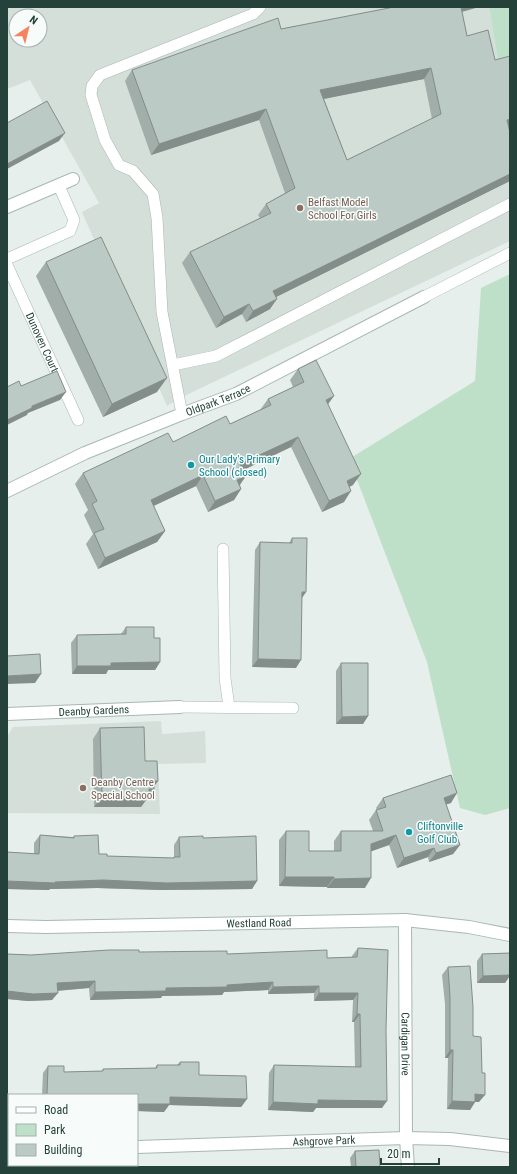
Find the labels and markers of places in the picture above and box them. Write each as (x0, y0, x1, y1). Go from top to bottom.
place label: Belfast Model School For Girls (308, 196, 377, 222)
marker: Belfast Model School For Girls (295, 203, 305, 213)
place label: Our Lady's Primary School (closed) (199, 453, 280, 479)
marker: Our Lady's Primary School (closed) (186, 460, 196, 470)
place label: Deanby Centre Special School (91, 776, 155, 802)
marker: Deanby Centre Special School (78, 783, 88, 793)
place label: Cliftonville Golf Club (417, 820, 463, 846)
marker: Cliftonville Golf Club (404, 827, 414, 837)

